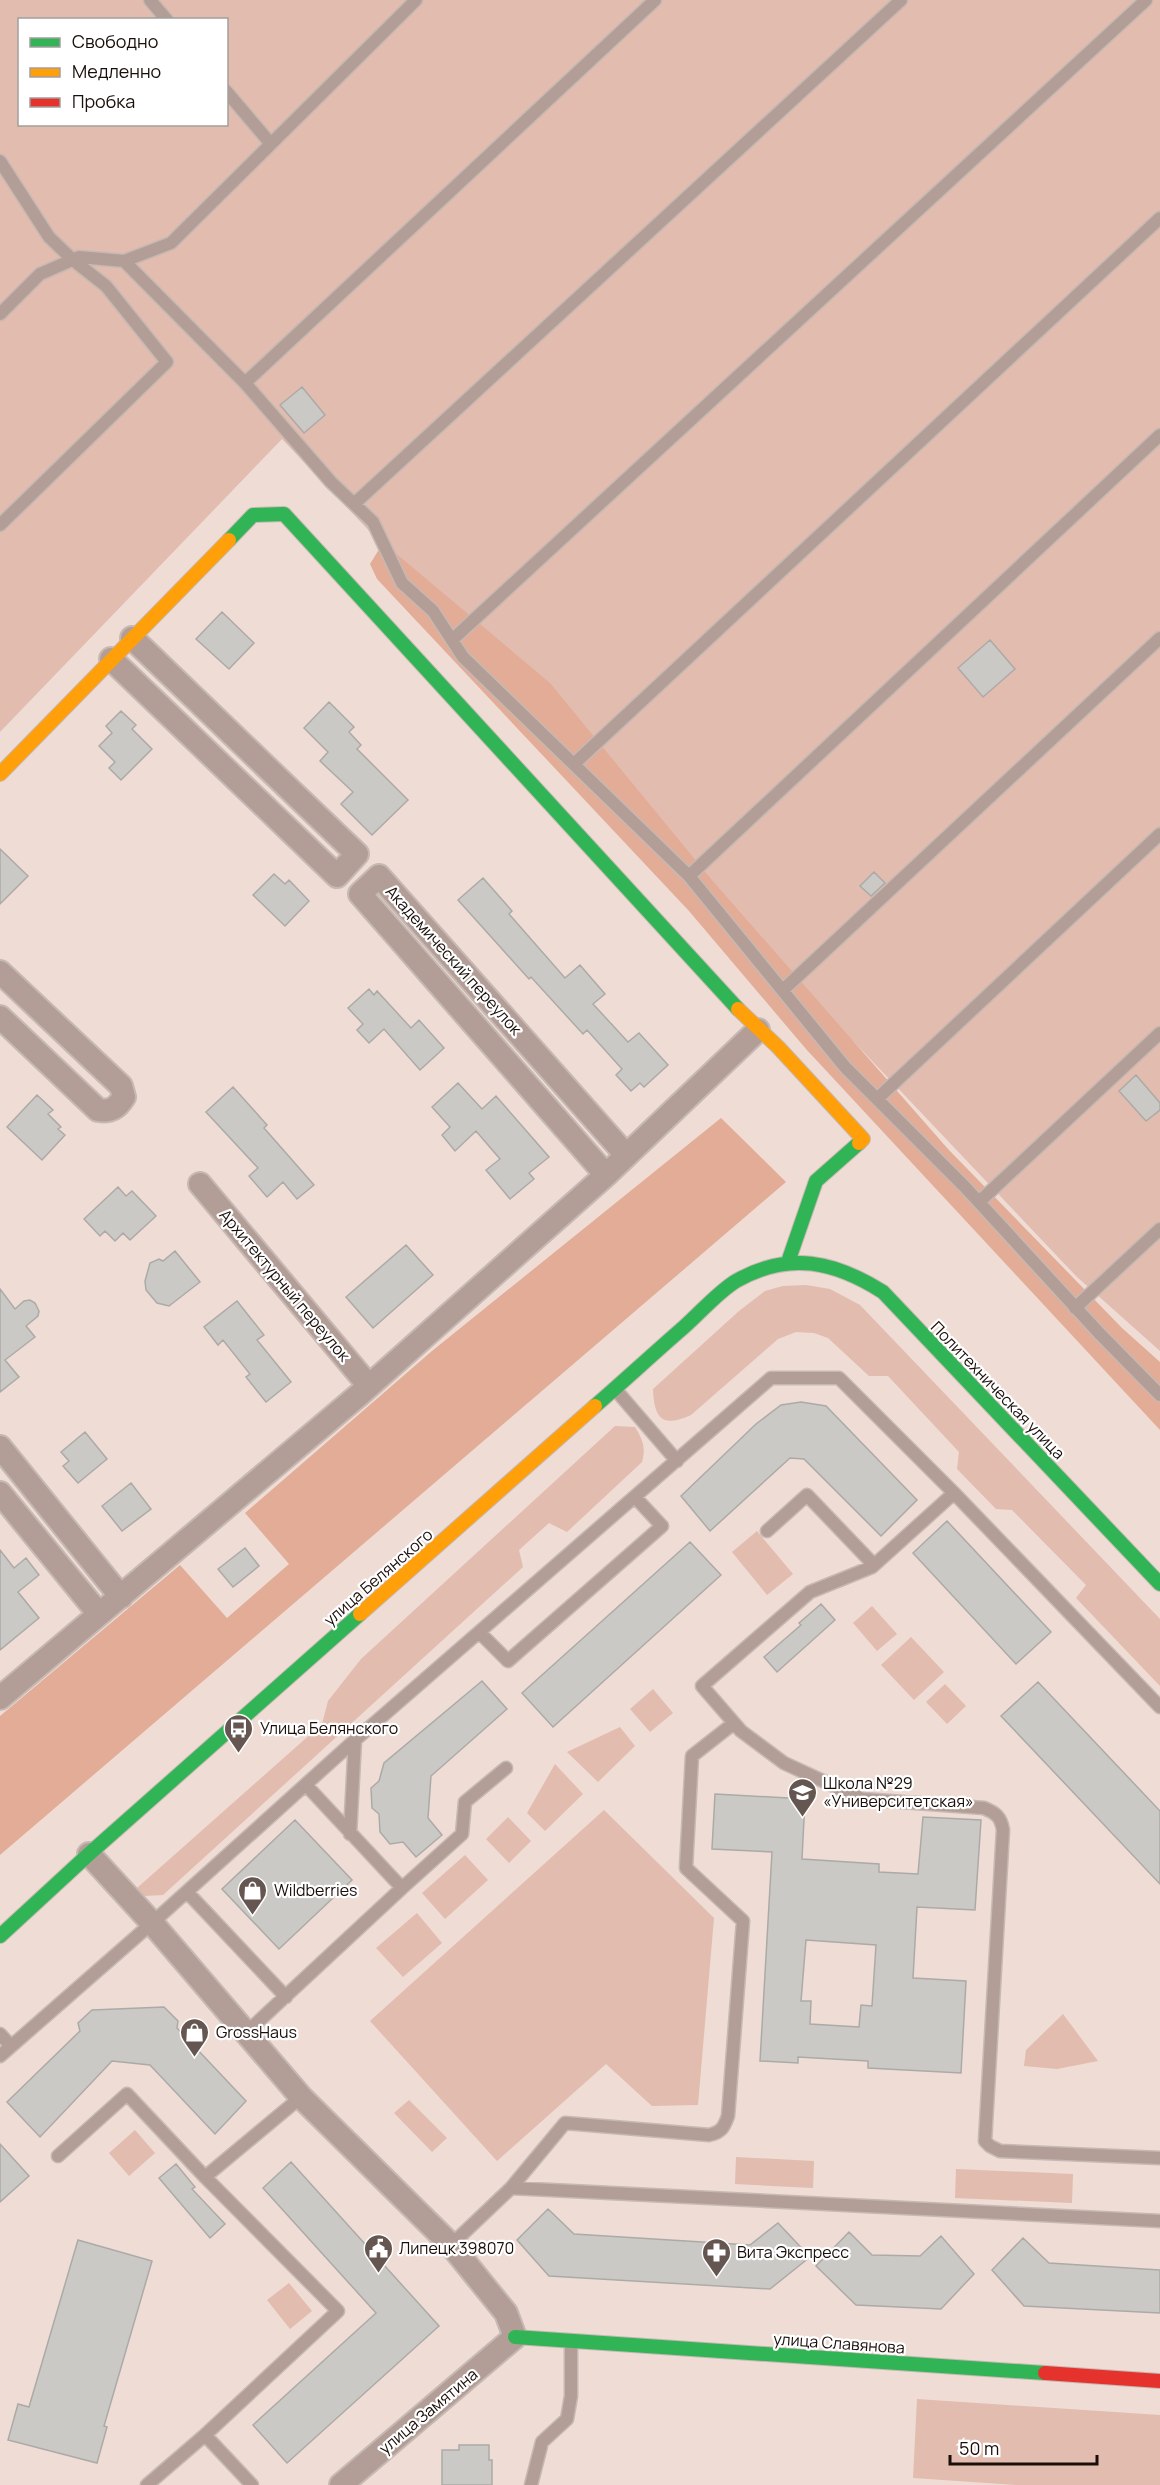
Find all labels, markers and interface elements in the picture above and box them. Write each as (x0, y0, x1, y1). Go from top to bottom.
legend (18, 18, 228, 126)
text: Свободно (72, 29, 158, 53)
text: Медленно (72, 59, 161, 83)
text: Пробка (72, 89, 135, 113)
street label: Академический переулок (381, 881, 528, 1040)
street label: Архитектурный переулок (215, 1204, 356, 1367)
street label: Политехническая улица (926, 1316, 1070, 1464)
street label: улица Белянского (319, 1524, 437, 1630)
bus stop icon: Улица Белянского (223, 1712, 255, 1754)
place label: Улица Белянского (260, 1717, 398, 1739)
place label: Школа №29 «Университетская» (823, 1772, 974, 1812)
school or university icon: Школа №29 «Университетская» (786, 1776, 818, 1818)
shop icon: Wildberries (237, 1874, 269, 1916)
place label: Wildberries (274, 1879, 357, 1901)
shop icon: GrossHaus (179, 2016, 211, 2058)
place label: GrossHaus (216, 2021, 297, 2043)
public building icon: Липецк 398070 (362, 2232, 394, 2274)
pharmacy icon: Вита Экспресс (700, 2236, 732, 2278)
place label: Липецк 398070 (399, 2237, 514, 2259)
place label: Вита Экспресс (737, 2241, 849, 2263)
street label: улица Славянова (773, 2327, 905, 2359)
street label: улица Замятина (374, 2363, 482, 2459)
scale bar (950, 2428, 1097, 2466)
text: 50 m (959, 2436, 999, 2460)

